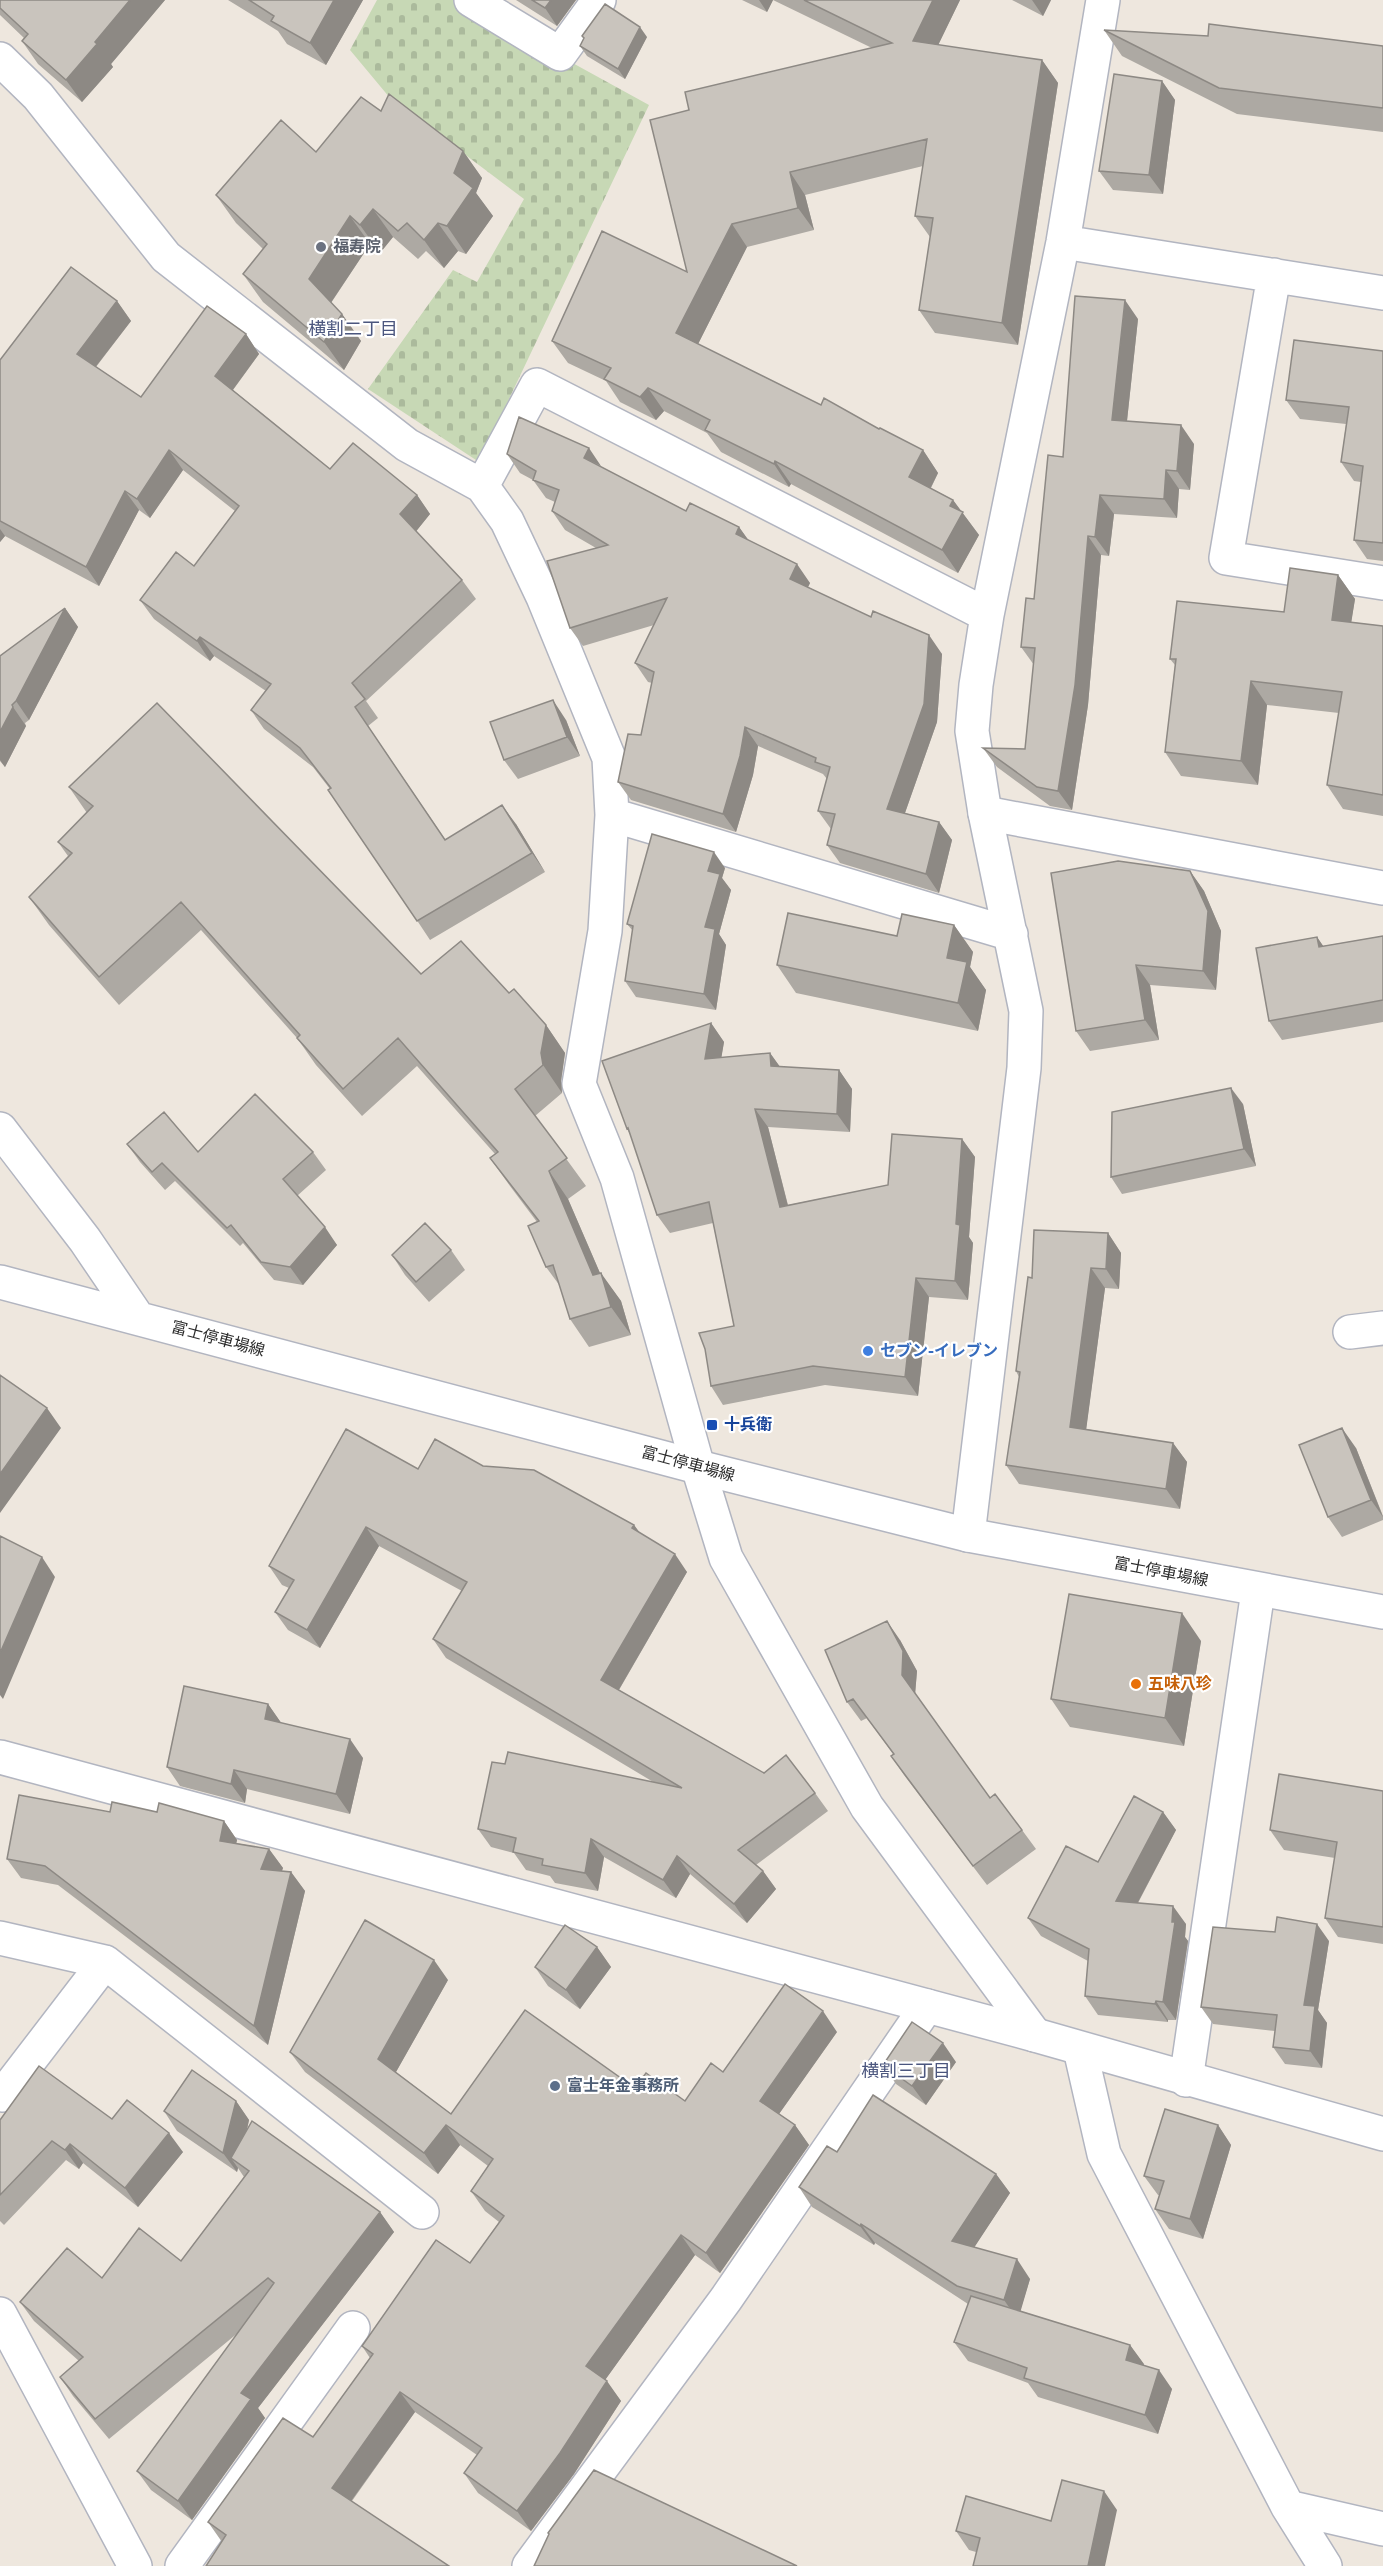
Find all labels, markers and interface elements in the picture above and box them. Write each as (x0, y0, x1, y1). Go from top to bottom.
place label: 福寿院 (333, 237, 381, 257)
marker: 福寿院 (314, 240, 328, 254)
district label: 横割二丁目 (308, 318, 398, 340)
street label: 富士停車場線 (169, 1317, 267, 1361)
place label: セブン-イレブン (880, 1341, 998, 1361)
marker: セブン-イレブン (861, 1344, 875, 1358)
place label: 十兵衛 (724, 1415, 772, 1435)
marker: 十兵衛 (705, 1418, 719, 1432)
street label: 富士停車場線 (639, 1442, 737, 1486)
street label: 富士停車場線 (1112, 1553, 1210, 1591)
place label: 五味八珍 (1148, 1674, 1212, 1694)
marker: 五味八珍 (1129, 1677, 1143, 1691)
district label: 横割三丁目 (861, 2060, 951, 2082)
place label: 富士年金事務所 (567, 2076, 679, 2096)
marker: 富士年金事務所 (548, 2079, 562, 2093)

